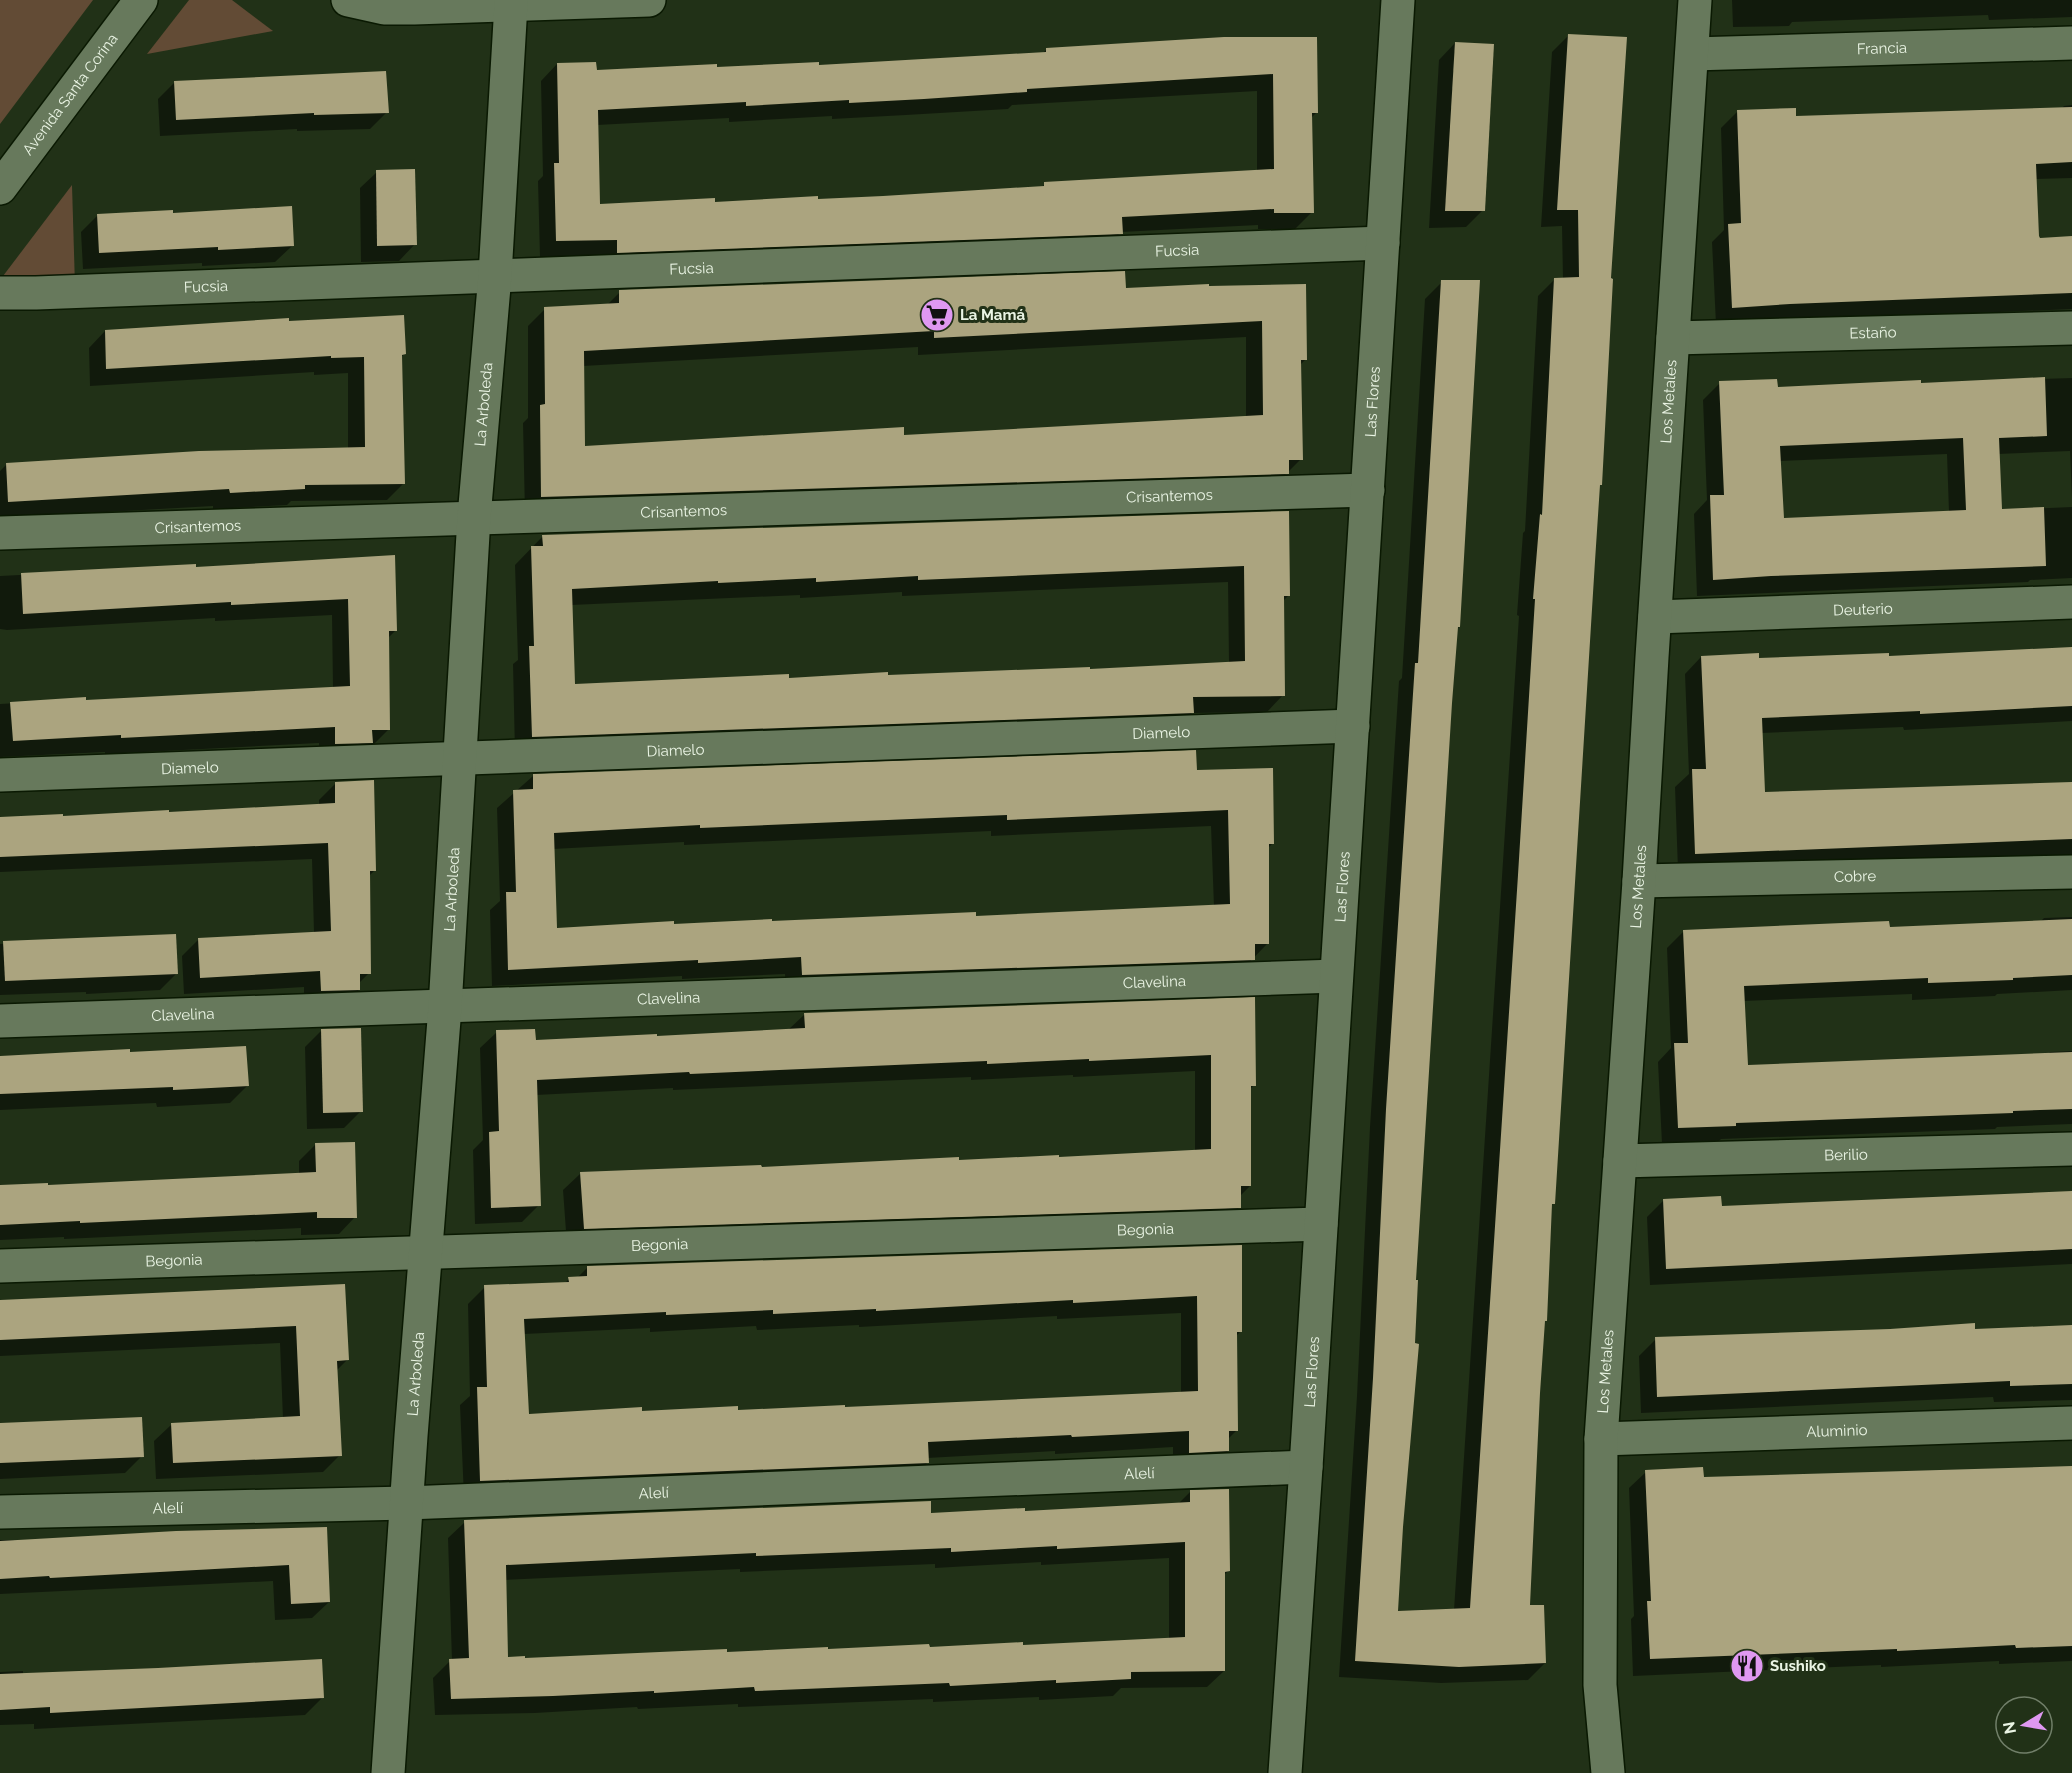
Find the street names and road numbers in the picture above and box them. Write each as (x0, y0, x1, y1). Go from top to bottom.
street label: Avenida Santa Corina (19, 30, 122, 159)
street label: Francia (1857, 39, 1907, 58)
street label: Fucsia (1155, 241, 1200, 260)
street label: Fucsia (669, 259, 714, 278)
street label: Fucsia (183, 277, 228, 297)
street label: Estaño (1849, 323, 1897, 343)
street label: Los Metales (1657, 359, 1680, 444)
street label: La Arboleda (471, 362, 496, 447)
street label: Las Flores (1362, 366, 1384, 438)
street label: Crisantemos (1126, 486, 1213, 507)
street label: Crisantemos (640, 501, 727, 522)
street label: Crisantemos (154, 516, 241, 537)
street label: Deuterio (1833, 599, 1893, 620)
street label: Diamelo (1132, 723, 1191, 743)
street label: Diamelo (646, 740, 705, 761)
street label: Diamelo (161, 758, 219, 778)
street label: Los Metales (1627, 844, 1650, 929)
street label: La Arboleda (440, 847, 463, 932)
street label: Las Flores (1331, 851, 1354, 923)
street label: Cobre (1834, 867, 1876, 886)
street label: Clavelina (1122, 972, 1186, 992)
street label: Clavelina (637, 988, 700, 1009)
street label: Clavelina (151, 1005, 215, 1025)
street label: Berilio (1824, 1145, 1868, 1165)
street label: Begonia (1117, 1220, 1174, 1239)
street label: Begonia (631, 1235, 689, 1255)
street label: Begonia (145, 1251, 203, 1270)
street label: Los Metales (1594, 1329, 1617, 1414)
street label: La Arboleda (404, 1331, 428, 1417)
street label: Las Flores (1301, 1336, 1323, 1408)
street label: Aluminio (1806, 1421, 1868, 1441)
street label: Alelí (1124, 1464, 1156, 1483)
street label: Alelí (638, 1483, 670, 1503)
street label: Alelí (153, 1499, 184, 1518)

